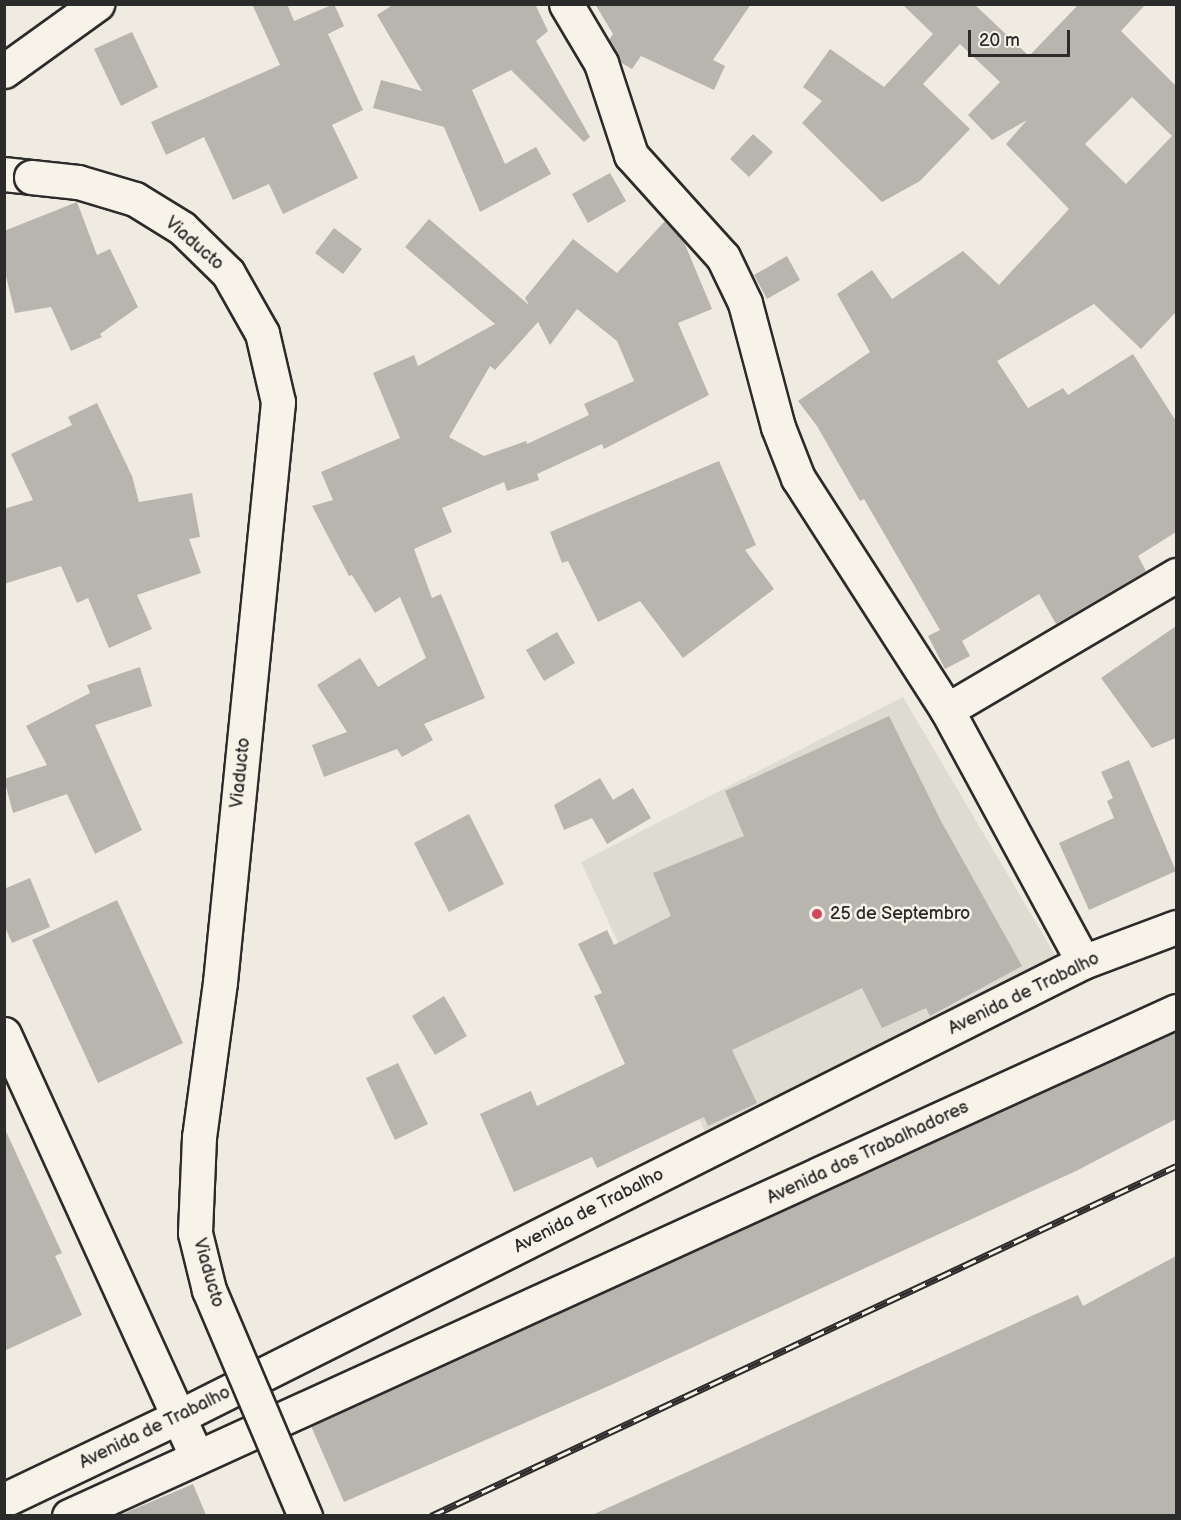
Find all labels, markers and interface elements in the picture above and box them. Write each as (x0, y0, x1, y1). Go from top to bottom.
scale bar (971, 18, 1073, 56)
text: 20 m (979, 30, 1020, 51)
street label: Viaducto (160, 213, 228, 275)
street label: Viaducto (227, 737, 255, 809)
place label: 25 de Septembro (830, 903, 971, 925)
marker: 25 de Septembro (808, 905, 826, 923)
street label: Avenida de Trabalho (945, 948, 1103, 1040)
street label: Avenida dos Trabalhadores (763, 1097, 973, 1209)
street label: Avenida de Trabalho (510, 1164, 668, 1258)
street label: Viaducto (188, 1236, 228, 1310)
street label: Avenida de Trabalho (76, 1382, 234, 1474)

